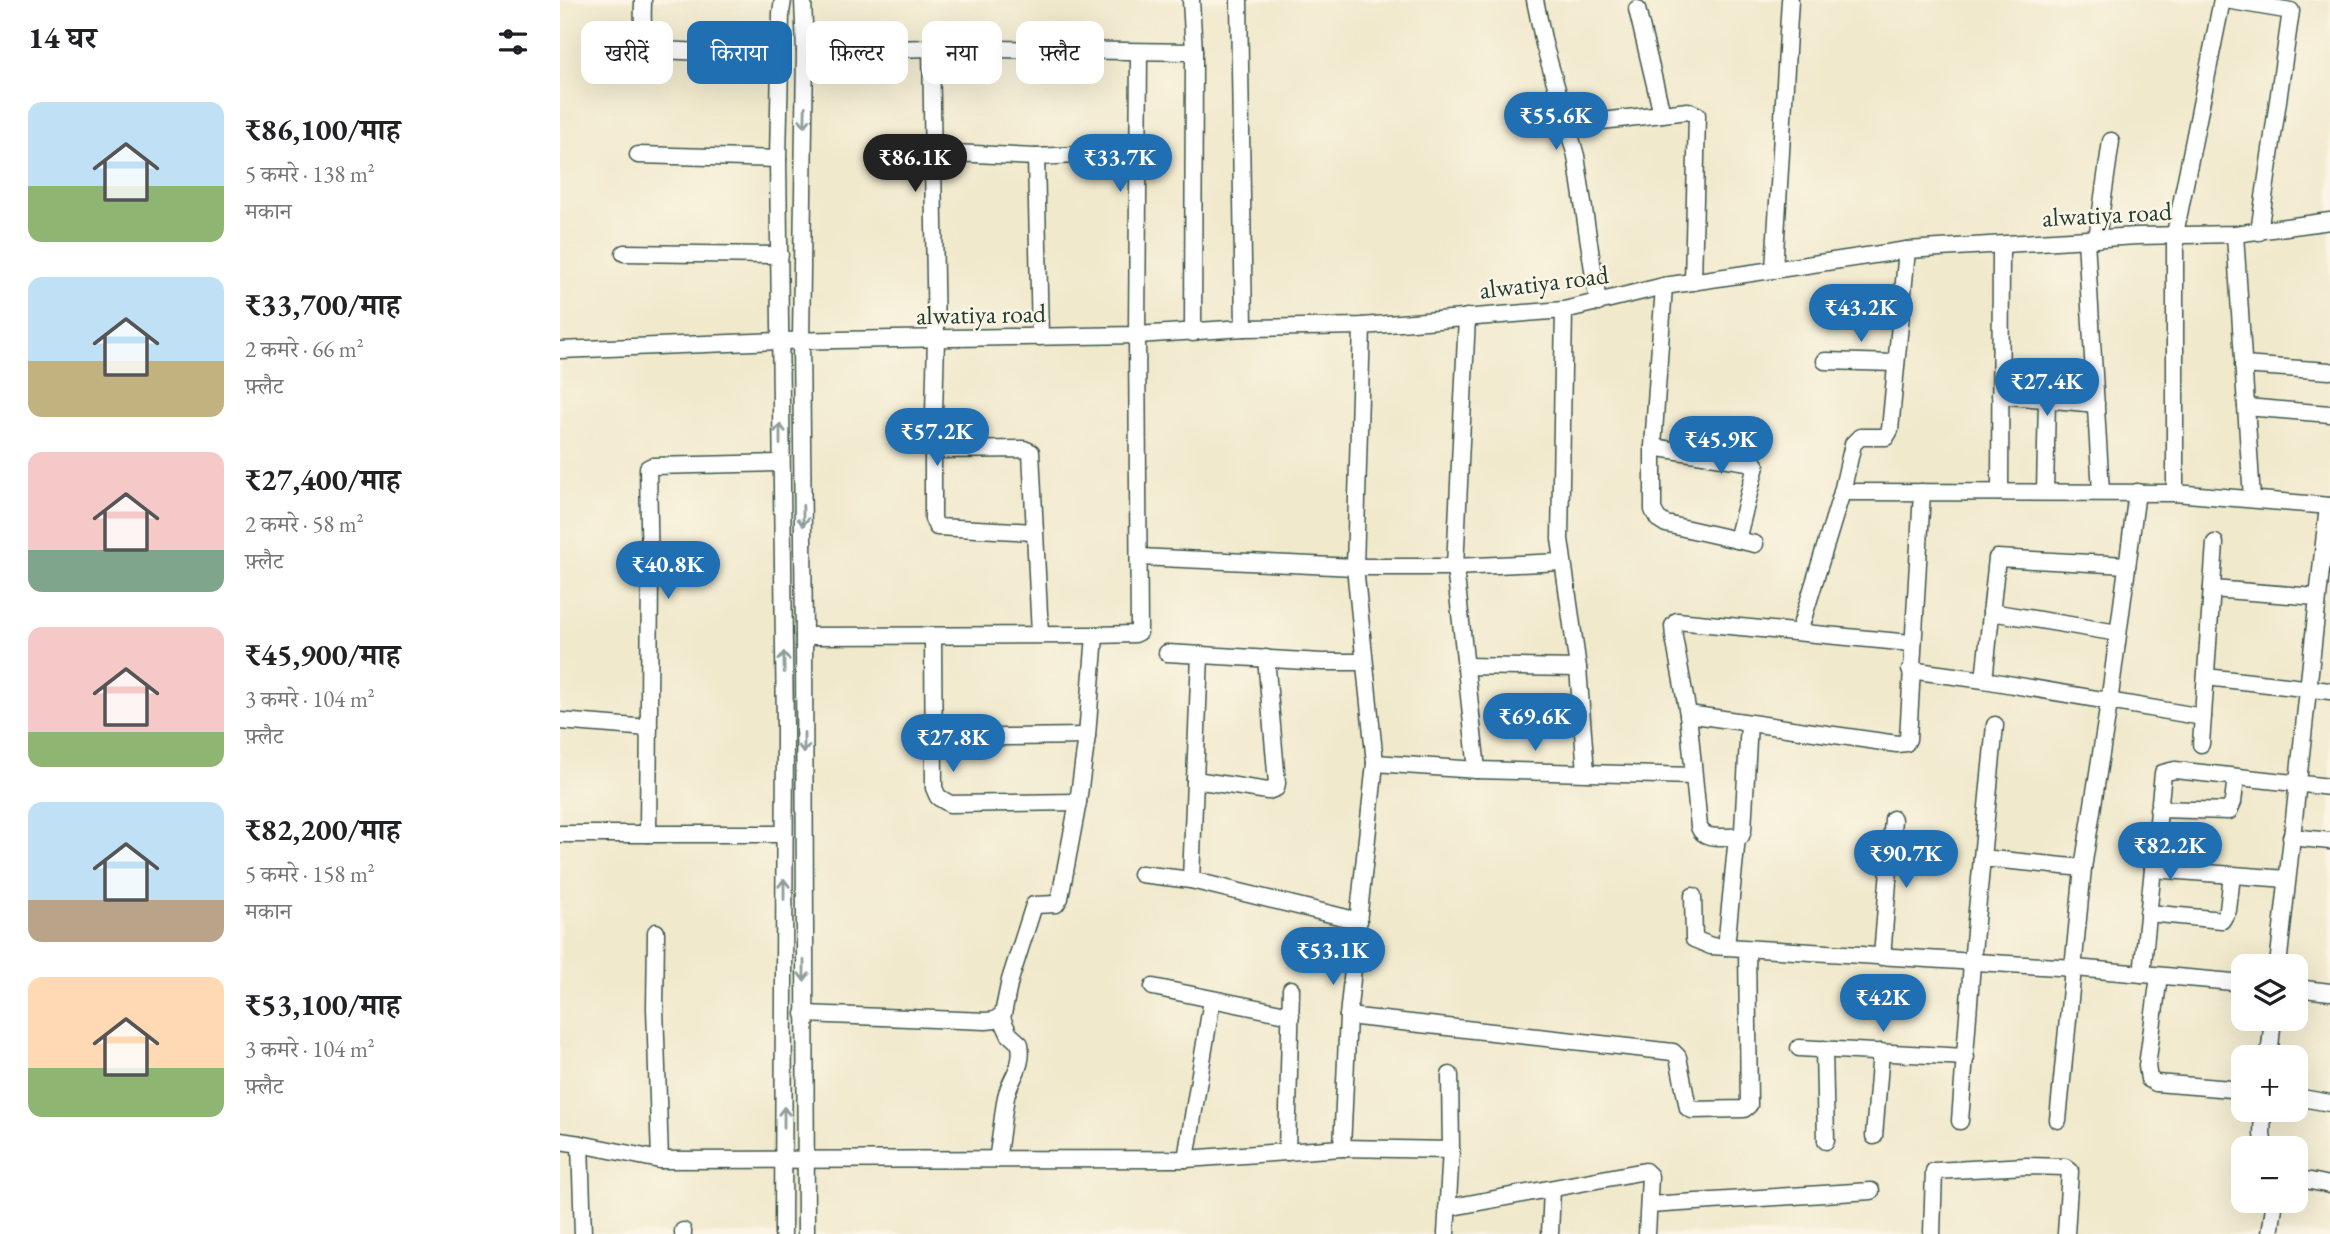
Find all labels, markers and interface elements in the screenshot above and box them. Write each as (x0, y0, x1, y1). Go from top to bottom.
text: 14 घर (28, 18, 97, 57)
chip: खरीदें (581, 21, 673, 84)
chip: किराया (687, 21, 792, 84)
chip: फ़िल्टर (806, 21, 908, 84)
chip: नया (922, 21, 1002, 84)
chip: फ़्लैट (1016, 21, 1104, 84)
icon: filters (494, 23, 532, 61)
pin: ₹55.6K (1499, 92, 1613, 152)
text: ₹55.6K (1520, 100, 1592, 130)
one-way arrow (798, 105, 811, 128)
text: ₹86,100/माह (245, 110, 400, 149)
icon: home (84, 130, 168, 214)
pin: ₹86.1K (858, 134, 972, 194)
pin: ₹33.7K (1063, 134, 1177, 194)
text: ₹86.1K (879, 142, 951, 172)
text: ₹33.7K (1084, 142, 1156, 172)
text: 5 कमरे · 138 m² (245, 159, 375, 189)
street label: alwatiya road (2041, 194, 2174, 234)
text: मकान (245, 196, 292, 226)
street label: alwatiya road (1477, 257, 1611, 307)
pin: ₹43.2K (1804, 284, 1918, 344)
text: ₹33,700/माह (245, 285, 400, 324)
text: ₹43.2K (1825, 292, 1897, 322)
street label: alwatiya road (916, 296, 1047, 332)
icon: home (84, 305, 168, 389)
text: 2 कमरे · 66 m² (245, 334, 364, 364)
pin: ₹27.4K (1990, 358, 2104, 418)
text: ₹27.4K (2011, 366, 2083, 396)
text: फ़्लैट (245, 371, 283, 401)
pin: ₹57.2K (880, 408, 994, 468)
text: ₹57.2K (901, 416, 973, 446)
pin: ₹45.9K (1664, 416, 1778, 476)
one-way arrow (773, 423, 787, 446)
text: ₹45.9K (1685, 424, 1757, 454)
text: ₹27,400/माह (245, 460, 400, 499)
icon: home (84, 480, 168, 564)
one-way arrow (796, 504, 810, 527)
text: 2 कमरे · 58 m² (245, 509, 364, 539)
pin: ₹40.8K (611, 542, 725, 601)
text: फ़्लैट (245, 546, 283, 576)
text: ₹40.8K (632, 549, 704, 579)
text: ₹45,900/माह (245, 635, 400, 674)
one-way arrow (777, 651, 791, 674)
icon: home (84, 655, 168, 739)
text: 3 कमरे · 104 m² (245, 684, 375, 714)
pin: ₹69.6K (1478, 694, 1592, 753)
text: ₹69.6K (1499, 701, 1571, 731)
pin: ₹27.8K (896, 714, 1010, 774)
text: फ़्लैट (245, 721, 283, 751)
text: ₹27.8K (917, 722, 989, 752)
one-way arrow (797, 732, 811, 755)
text: ₹82,200/माह (245, 810, 400, 849)
pin: ₹82.2K (2113, 822, 2227, 882)
icon: home (84, 830, 168, 914)
pin: ₹90.7K (1849, 830, 1963, 890)
text: ₹82.2K (2134, 830, 2206, 860)
text: ₹90.7K (1870, 838, 1942, 868)
text: 5 कमरे · 158 m² (245, 859, 375, 889)
one-way arrow (777, 878, 791, 901)
text: मकान (245, 896, 292, 926)
pin: ₹53.1K (1276, 928, 1390, 987)
text: ₹53.1K (1297, 935, 1369, 965)
map controls (2231, 954, 2308, 1213)
button: layers (2231, 954, 2308, 1031)
one-way arrow (797, 959, 811, 982)
pin: ₹42K (1842, 974, 1924, 1034)
text: ₹42K (1856, 982, 1910, 1012)
text: ₹53,100/माह (245, 985, 400, 1024)
icon: home (84, 1005, 168, 1089)
text: 3 कमरे · 104 m² (245, 1034, 375, 1064)
button: + (2231, 1045, 2308, 1122)
text: फ़्लैट (245, 1071, 283, 1101)
one-way arrow (777, 1106, 791, 1129)
button: − (2231, 1136, 2308, 1213)

